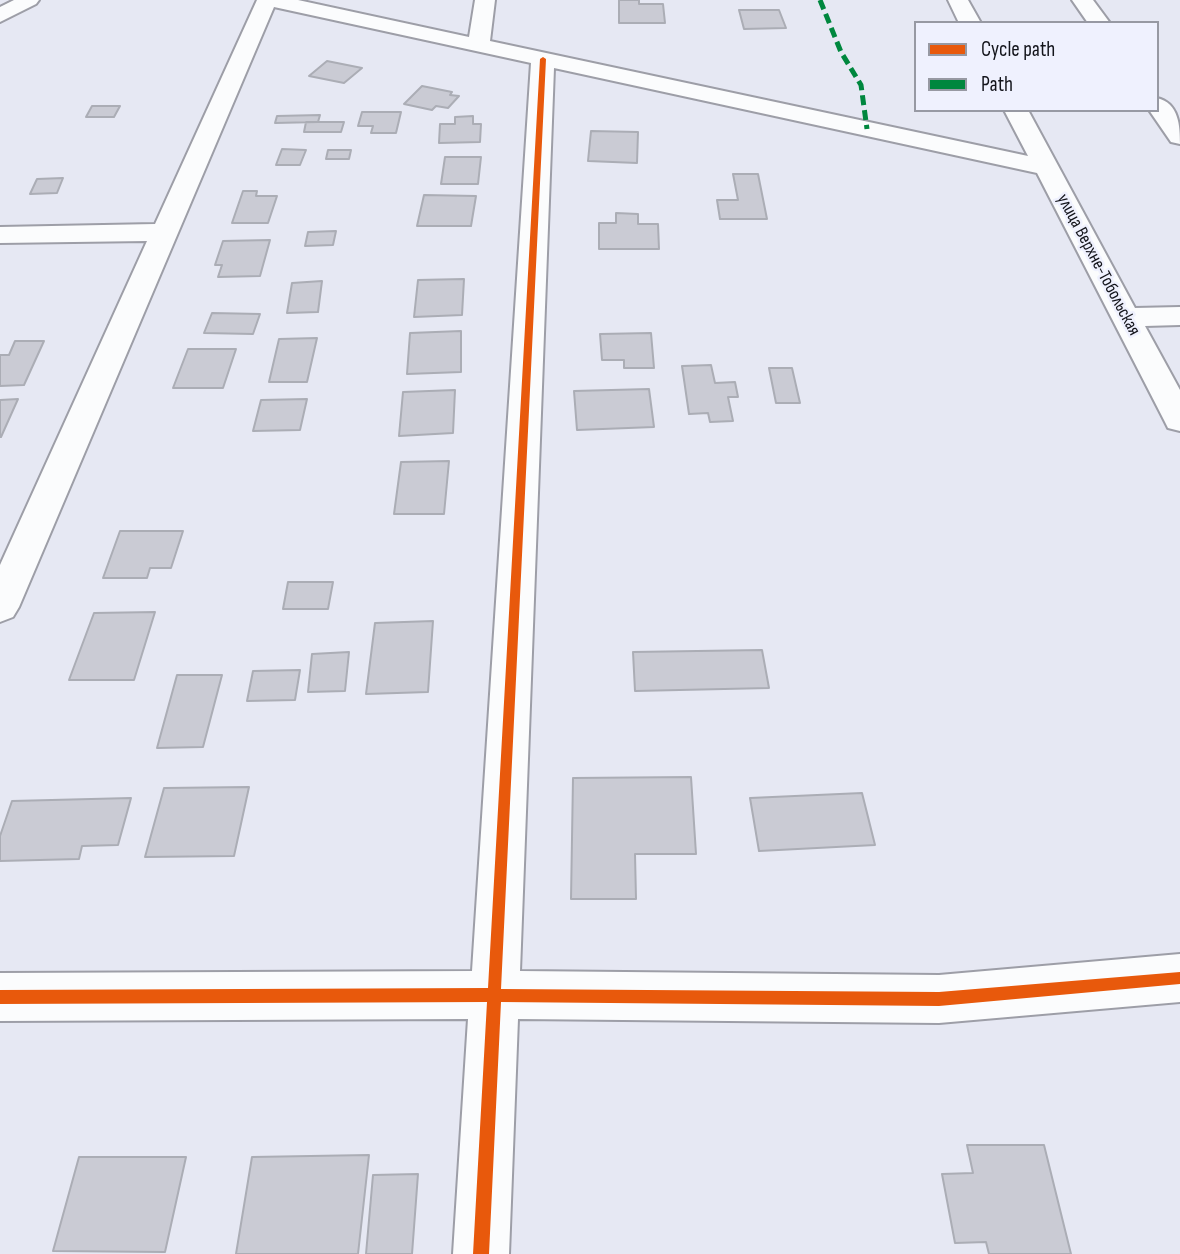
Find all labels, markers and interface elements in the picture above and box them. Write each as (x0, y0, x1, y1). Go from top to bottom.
legend (914, 21, 1159, 112)
text: Cycle path (981, 37, 1055, 62)
text: Path (981, 72, 1013, 97)
street label: улица Верхне-Тобольская (1052, 190, 1144, 340)

